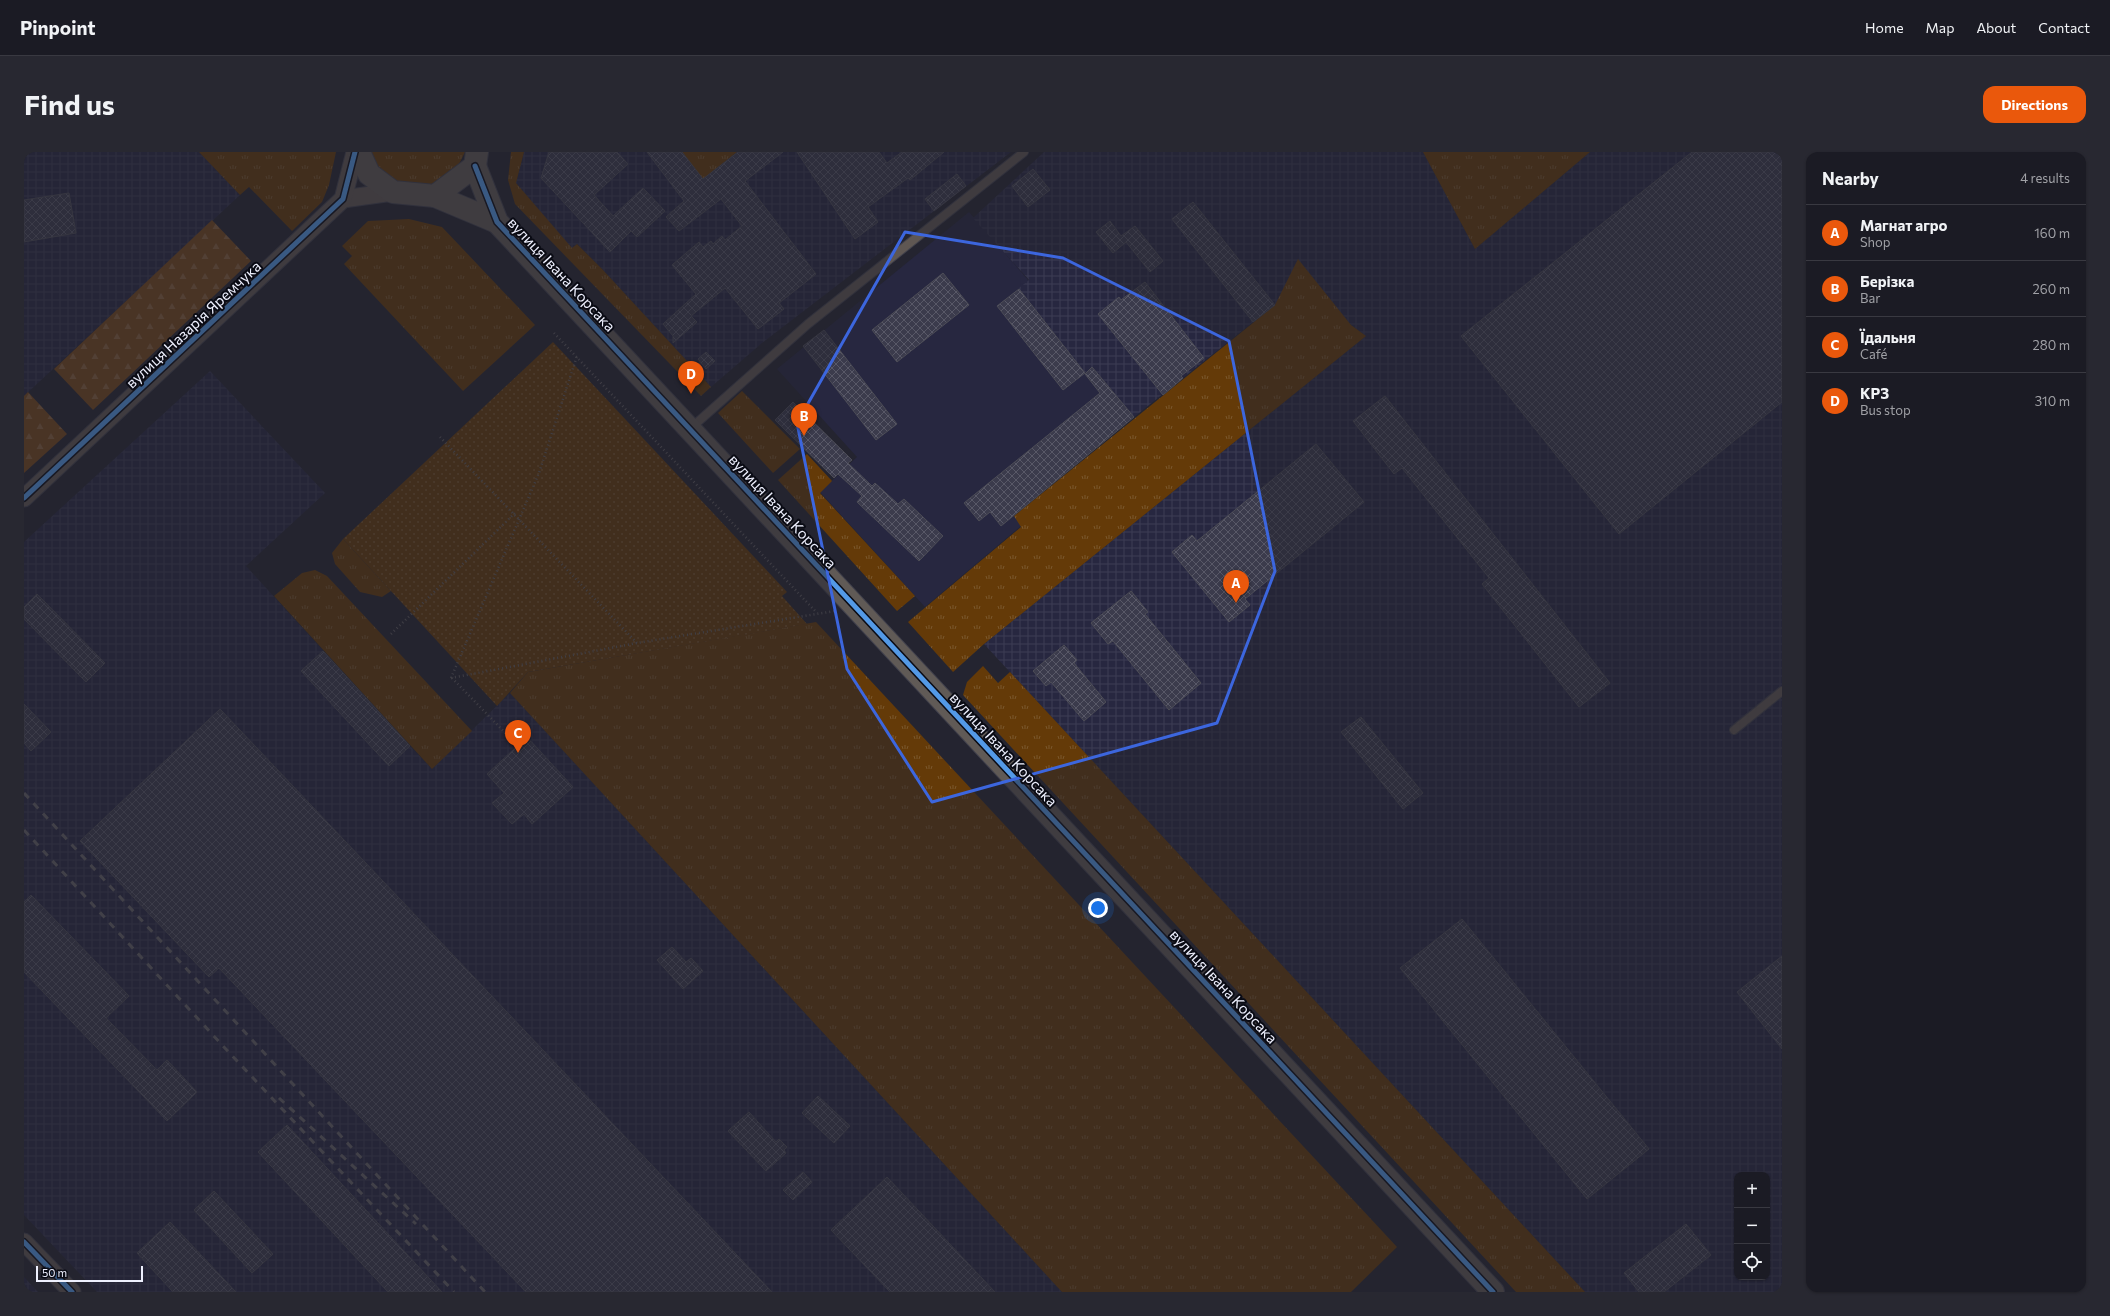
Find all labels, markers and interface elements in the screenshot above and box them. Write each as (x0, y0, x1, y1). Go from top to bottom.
text: Pinpoint (20, 16, 96, 39)
text: Home (1865, 19, 1904, 36)
text: Map (1926, 19, 1954, 36)
text: About (1976, 19, 2016, 36)
text: Contact (2038, 19, 2090, 36)
button: Directions (1983, 86, 2086, 123)
text: Find us (24, 87, 115, 121)
text: Nearby (1822, 168, 1879, 189)
text: 4 results (2020, 170, 2070, 186)
street label: вулиця Івана Корсака (505, 213, 619, 335)
text: Магнат агро (1860, 216, 1948, 234)
text: A (1830, 225, 1840, 241)
text: 160 m (2034, 225, 2070, 241)
text: Shop (1860, 234, 1891, 250)
street label: вулиця Назарія Яремчука (122, 257, 264, 391)
text: Берізка (1860, 272, 1914, 290)
text: B (1831, 281, 1839, 297)
text: 260 m (2033, 281, 2070, 297)
text: Bar (1860, 290, 1880, 306)
text: Їдальня (1860, 328, 1916, 346)
text: C (1831, 337, 1839, 353)
text: 280 m (2033, 337, 2070, 353)
text: Café (1860, 346, 1887, 362)
pin: D (678, 361, 704, 394)
text: КРЗ (1860, 384, 1889, 402)
text: D (1830, 393, 1840, 409)
text: 310 m (2035, 393, 2070, 409)
text: Bus stop (1860, 402, 1911, 418)
pin: B (791, 403, 817, 436)
street label: вулиця Івана Корсака (726, 450, 840, 572)
pin: A (1223, 570, 1249, 603)
street label: вулиця Івана Корсака (947, 688, 1061, 810)
pin: C (505, 720, 531, 753)
your location (1088, 898, 1108, 918)
street label: вулиця Івана Корсака (1167, 925, 1281, 1047)
map controls (1734, 1172, 1770, 1280)
button: + (1734, 1172, 1770, 1208)
button: − (1734, 1208, 1770, 1244)
button: locate (1734, 1244, 1770, 1280)
scale bar (36, 1264, 143, 1283)
text: 50 m (42, 1266, 67, 1279)

